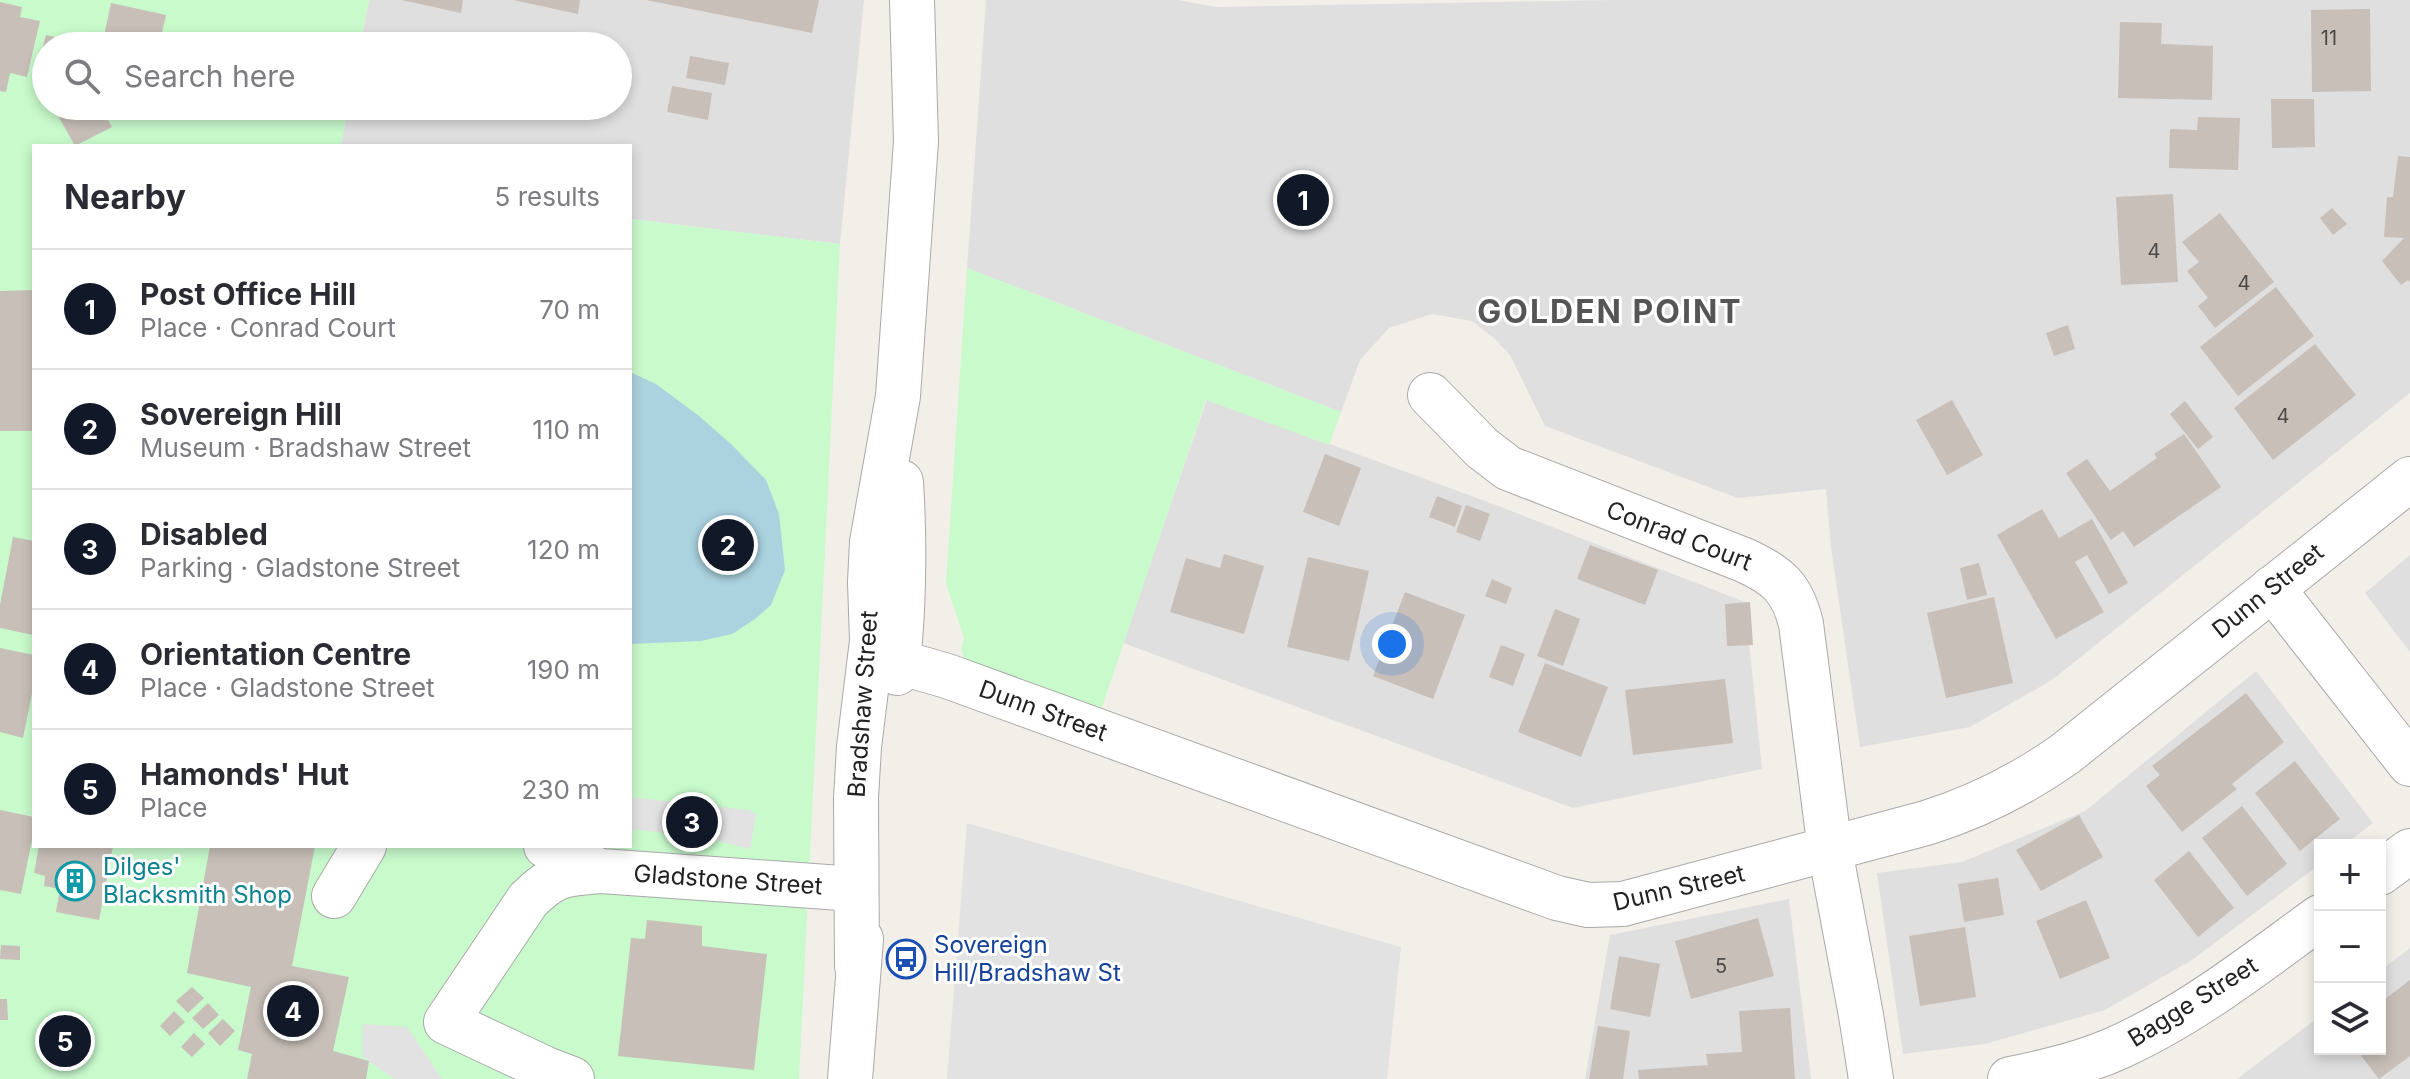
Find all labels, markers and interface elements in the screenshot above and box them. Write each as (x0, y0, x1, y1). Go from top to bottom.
house number: 11 (2321, 26, 2337, 50)
search box (32, 32, 632, 120)
icon: search (60, 54, 104, 98)
text: Search here (124, 58, 296, 94)
pin: 1 (1277, 170, 1329, 230)
text: Nearby (64, 176, 186, 217)
text: 5 results (495, 181, 600, 212)
house number: 4 (2148, 239, 2160, 263)
house number: 4 (2238, 271, 2250, 295)
text: Post Office Hill (140, 276, 356, 312)
district label: GOLDEN POINT (1477, 292, 1743, 331)
text: 1 (84, 294, 96, 325)
text: 70 m (539, 294, 600, 325)
text: Place · Conrad Court (140, 312, 396, 343)
text: Sovereign Hill (140, 396, 342, 432)
house number: 4 (2277, 404, 2289, 428)
text: 2 (82, 414, 98, 445)
text: 110 m (532, 414, 600, 445)
text: Museum · Bradshaw Street (140, 432, 471, 463)
street label: Conrad Court (1602, 495, 1756, 577)
pin: 2 (702, 515, 754, 575)
text: Disabled (140, 516, 268, 552)
text: 3 (82, 534, 98, 565)
text: 120 m (527, 534, 600, 565)
street label: Dunn Street (2206, 537, 2329, 644)
text: Parking · Gladstone Street (140, 552, 460, 583)
street label: Bradshaw Street (842, 609, 884, 798)
your location (1372, 624, 1412, 664)
text: Orientation Centre (140, 636, 411, 672)
text: 4 (81, 654, 99, 685)
text: 190 m (527, 654, 600, 685)
text: Place · Gladstone Street (140, 672, 435, 703)
street label: Dunn Street (975, 674, 1111, 747)
text: Hamonds' Hut (140, 756, 349, 792)
text: 5 (82, 774, 98, 805)
text: 230 m (522, 774, 600, 805)
text: Place (140, 792, 208, 823)
pin: 3 (666, 792, 718, 852)
map controls (2314, 839, 2386, 1055)
button: + (2314, 839, 2386, 911)
place label: Dilges' Blacksmith Shop (103, 852, 292, 909)
street label: Gladstone Street (633, 858, 824, 901)
street label: Dunn Street (1610, 858, 1748, 917)
building icon: Dilges' Blacksmith Shop (54, 860, 96, 902)
button: − (2314, 911, 2386, 983)
place label: Sovereign Hill/Bradshaw St (934, 930, 1121, 987)
bus stop icon: Sovereign Hill/Bradshaw St (885, 938, 927, 980)
street label: Bagge Street (2123, 950, 2263, 1053)
house number: 5 (1715, 954, 1727, 978)
pin: 4 (267, 981, 319, 1041)
button: layers (2314, 983, 2386, 1055)
pin: 5 (39, 1011, 91, 1071)

